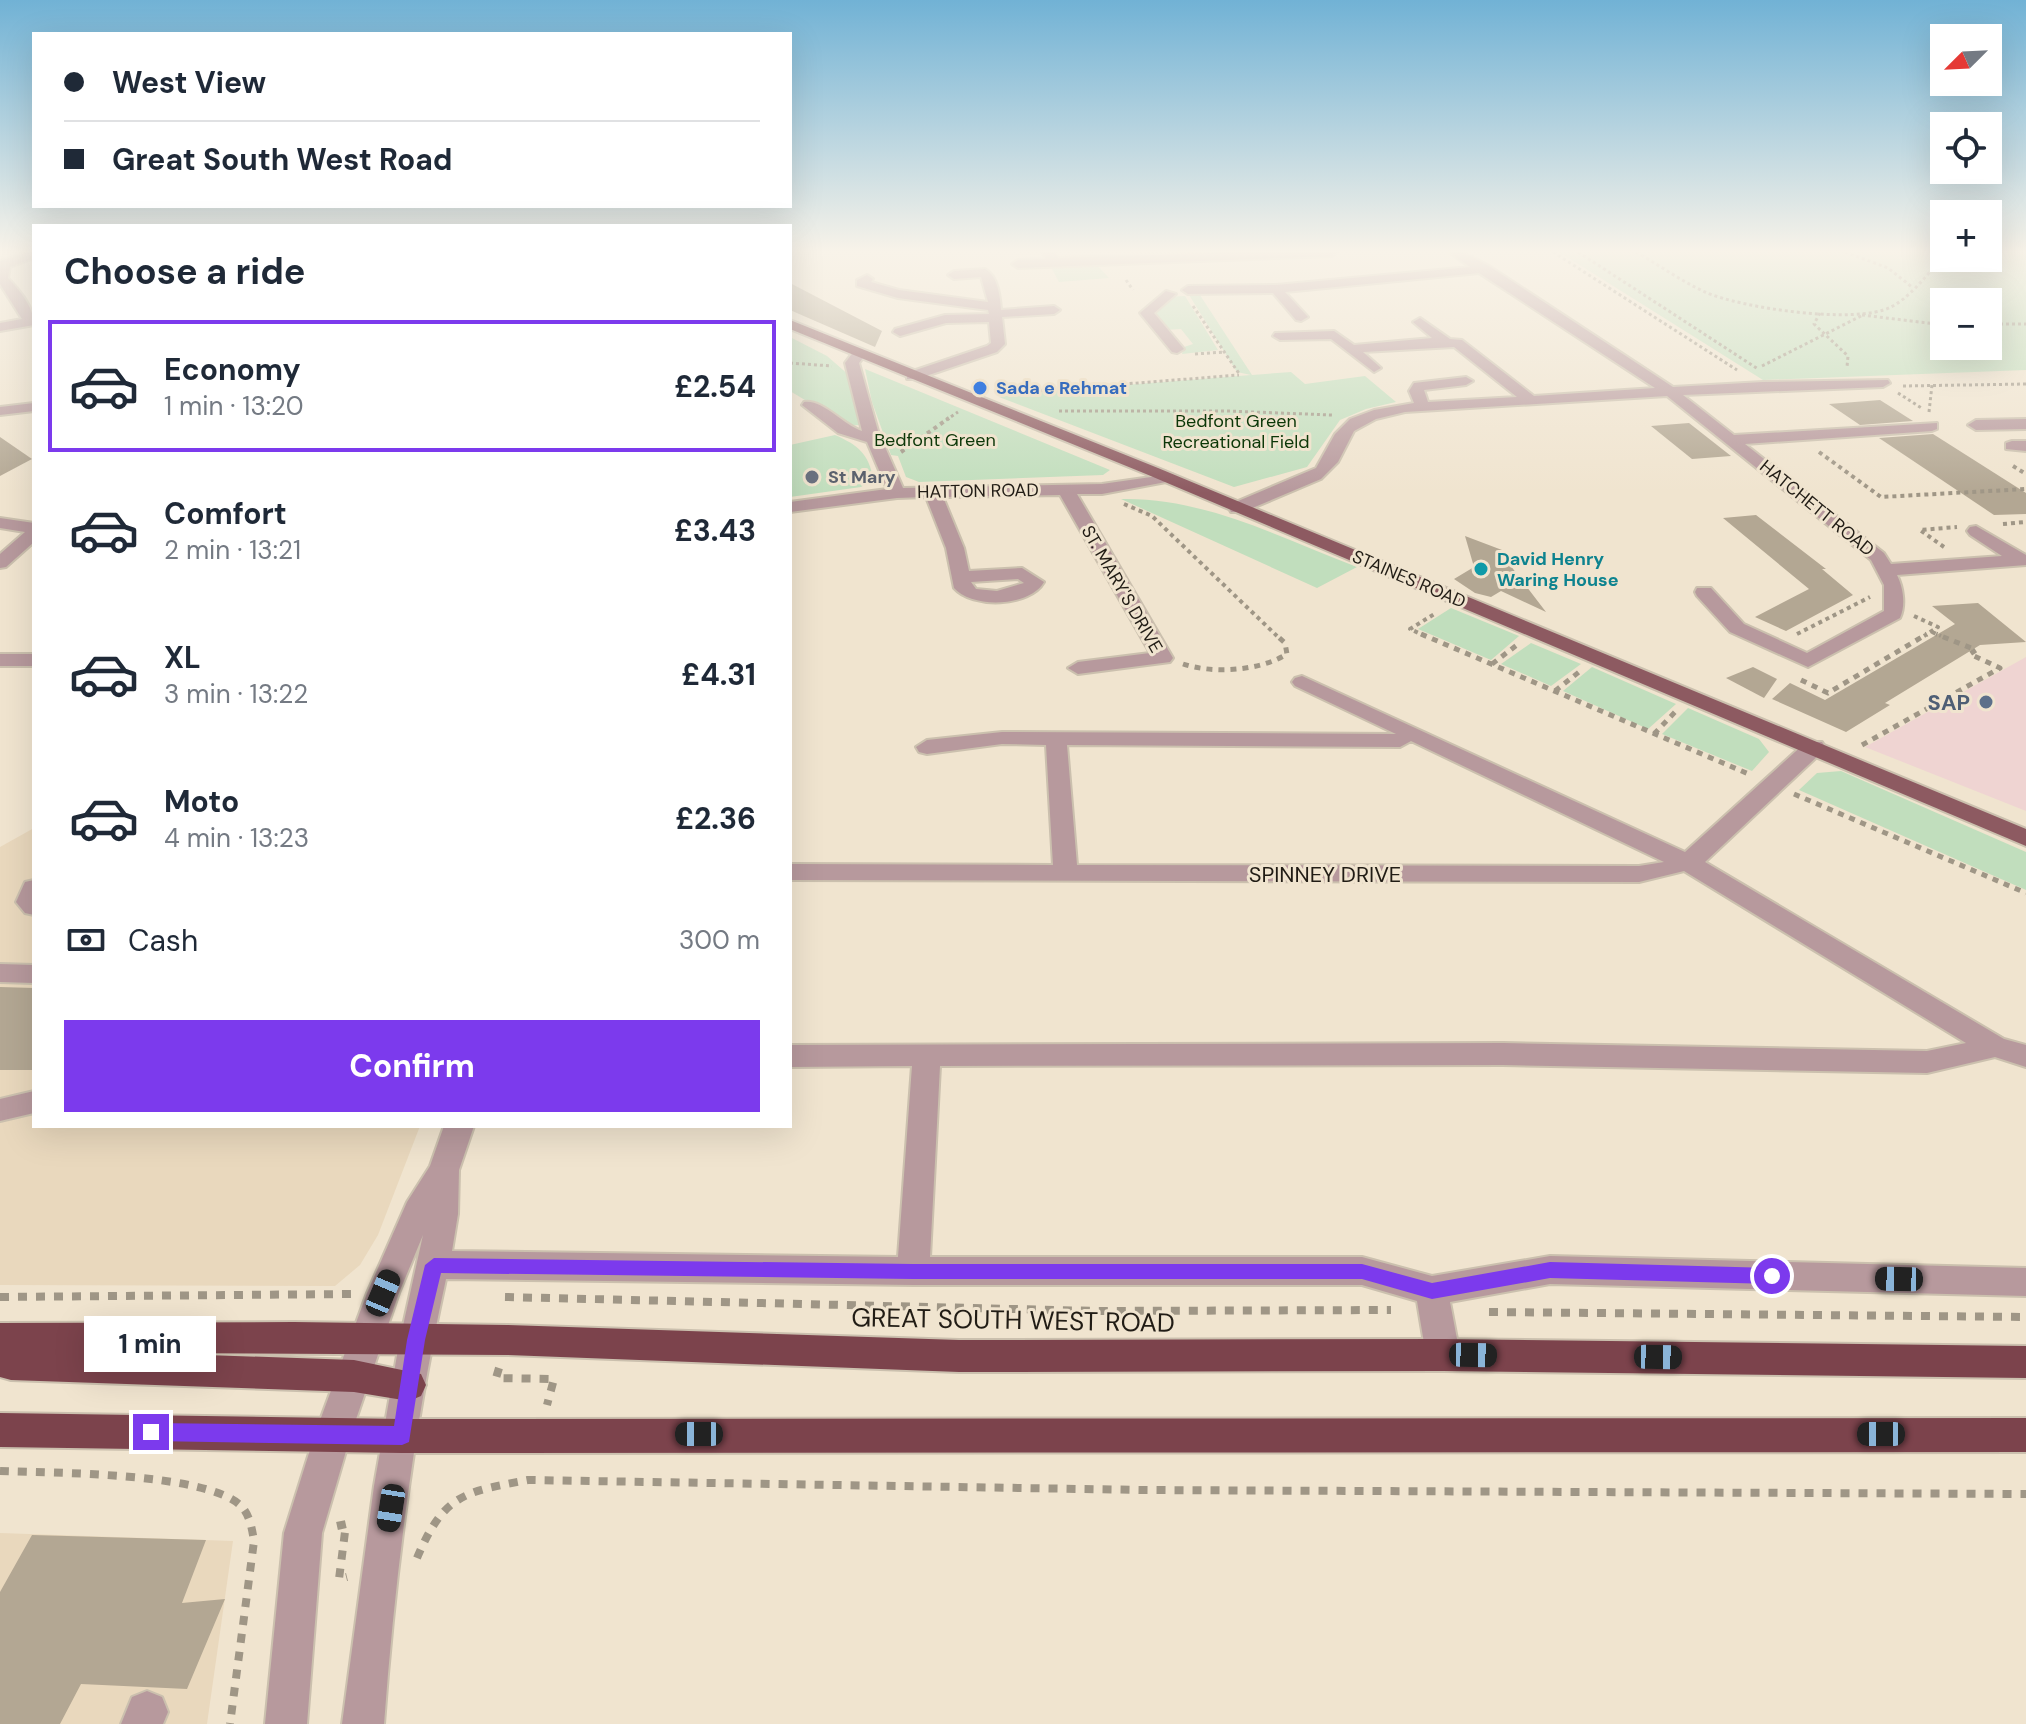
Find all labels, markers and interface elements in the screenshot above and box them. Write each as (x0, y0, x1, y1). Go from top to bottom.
north arrow (1930, 24, 2002, 96)
map controls (1930, 24, 2002, 360)
text: West View (112, 63, 266, 102)
button: locate (1930, 112, 2002, 184)
text: Great South West Road (112, 140, 452, 179)
button: + (1930, 200, 2002, 272)
text: Choose a ride (64, 248, 305, 295)
button: − (1930, 288, 2002, 360)
icon: car (68, 350, 140, 422)
text: Economy (164, 350, 301, 389)
text: £2.54 (674, 367, 756, 406)
place label: Sada e Rehmat (996, 376, 1127, 400)
marker: Sada e Rehmat (971, 379, 989, 397)
text: 1 min · 13:20 (164, 389, 304, 423)
park label: Bedfont Green Recreational Field (1162, 409, 1310, 454)
park label: Bedfont Green (874, 428, 996, 452)
street label: HATCHETT ROAD (1755, 454, 1879, 562)
place label: St Mary (828, 465, 896, 489)
marker: St Mary (803, 468, 821, 486)
street label: HATTON ROAD (917, 478, 1039, 504)
icon: car (68, 494, 140, 566)
text: Comfort (164, 494, 287, 533)
text: £3.43 (674, 511, 756, 550)
street label: ST. MARY'S DRIVE (1076, 521, 1168, 657)
text: 2 min · 13:21 (164, 533, 301, 567)
street label: STAINES ROAD (1349, 544, 1469, 614)
place label: David Henry Waring House (1497, 547, 1619, 592)
marker: David Henry Waring House (1472, 560, 1490, 578)
icon: car (68, 638, 140, 710)
text: XL (164, 638, 201, 677)
text: £4.31 (681, 655, 756, 694)
text: 3 min · 13:22 (164, 677, 308, 711)
place label: SAP (1928, 688, 1970, 717)
marker: SAP (1977, 693, 1995, 711)
icon: car (68, 782, 140, 854)
text: Moto (164, 782, 239, 821)
text: £2.36 (675, 799, 756, 838)
text: 4 min · 13:23 (164, 821, 309, 855)
street label: SPINNEY DRIVE (1249, 860, 1401, 889)
icon: cash (64, 918, 108, 962)
text: Cash (128, 921, 198, 960)
text: 300 m (679, 923, 760, 957)
button: Confirm (64, 1020, 760, 1112)
route start (1754, 1258, 1790, 1294)
car (363, 1266, 403, 1320)
car (1875, 1267, 1923, 1291)
street label: GREAT SOUTH WEST ROAD (851, 1300, 1175, 1340)
callout: 1 min (85, 1316, 217, 1372)
text: 1 min (118, 1327, 182, 1361)
car (1449, 1343, 1497, 1367)
car (1634, 1345, 1682, 1369)
route end (133, 1414, 169, 1450)
car (675, 1422, 723, 1446)
car (1857, 1422, 1905, 1446)
car (375, 1482, 407, 1534)

